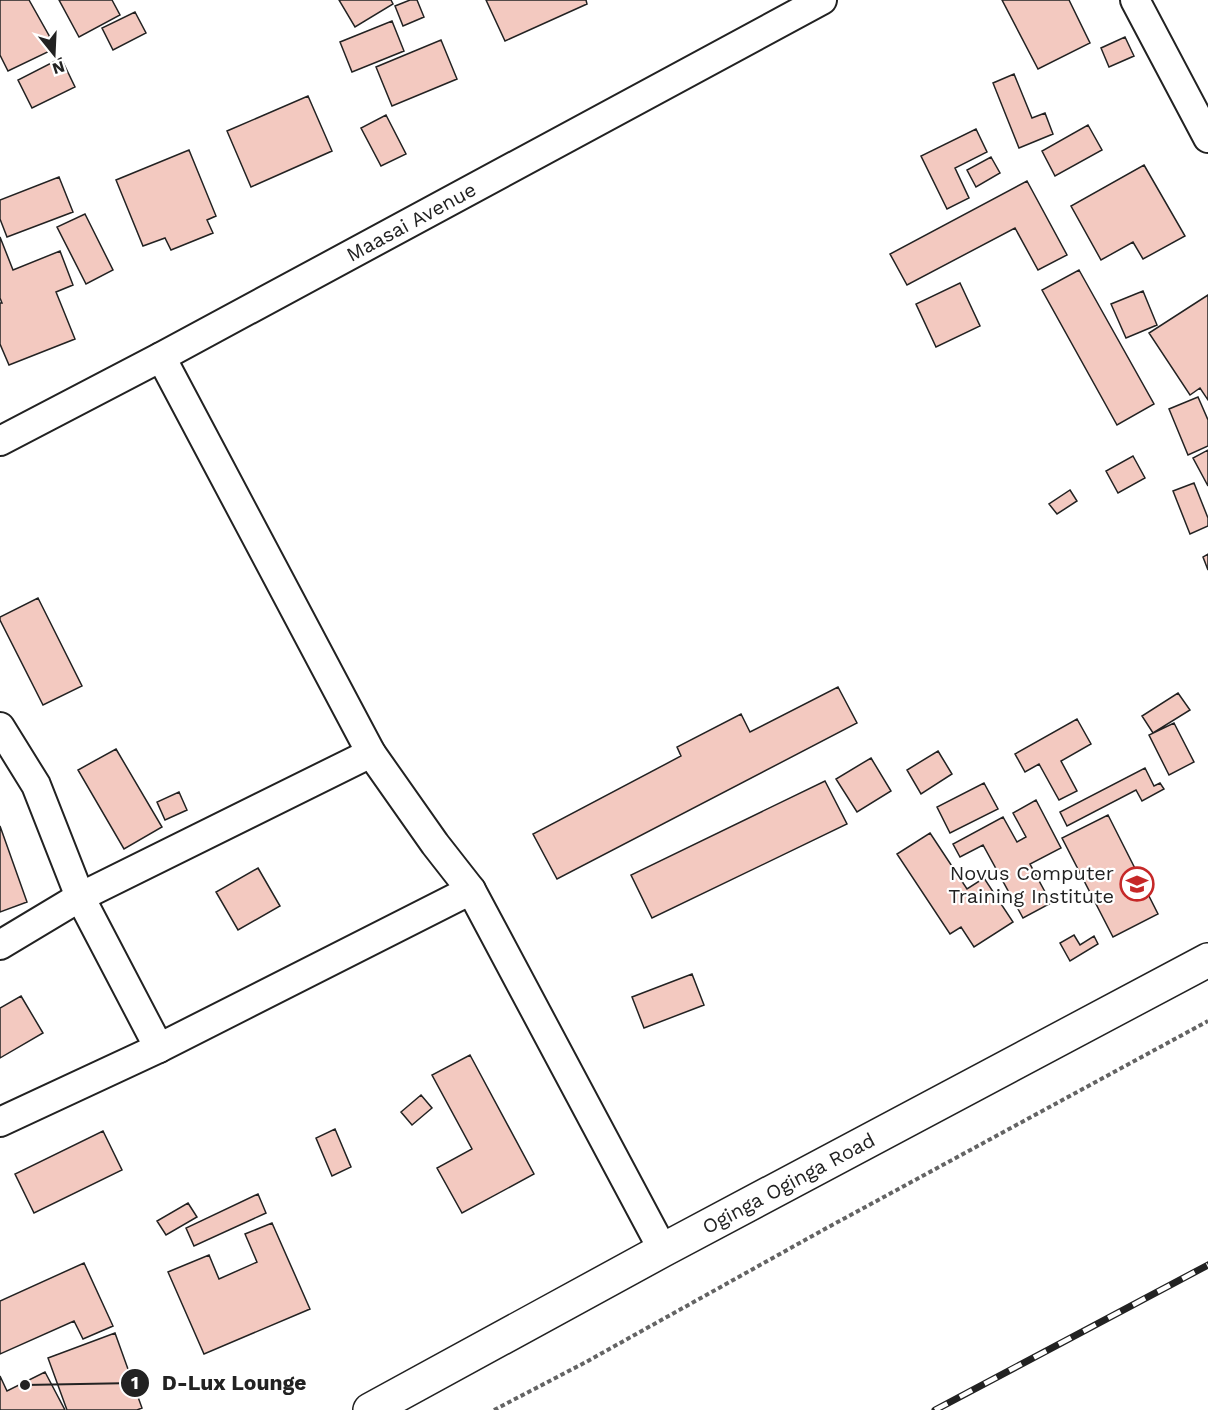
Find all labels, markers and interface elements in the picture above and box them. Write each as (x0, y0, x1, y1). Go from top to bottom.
north arrow (24, 24, 84, 84)
text: N (50, 57, 67, 79)
street label: Maasai Avenue (342, 177, 480, 267)
place label: Novus Computer Training Institute (948, 861, 1114, 908)
school or university icon: Novus Computer Training Institute (1119, 866, 1155, 902)
street label: Oginga Oginga Road (698, 1127, 879, 1239)
callout: D-Lux Lounge (120, 1363, 319, 1402)
text: D-Lux Lounge (162, 1370, 306, 1395)
text: 1 (131, 1372, 139, 1393)

